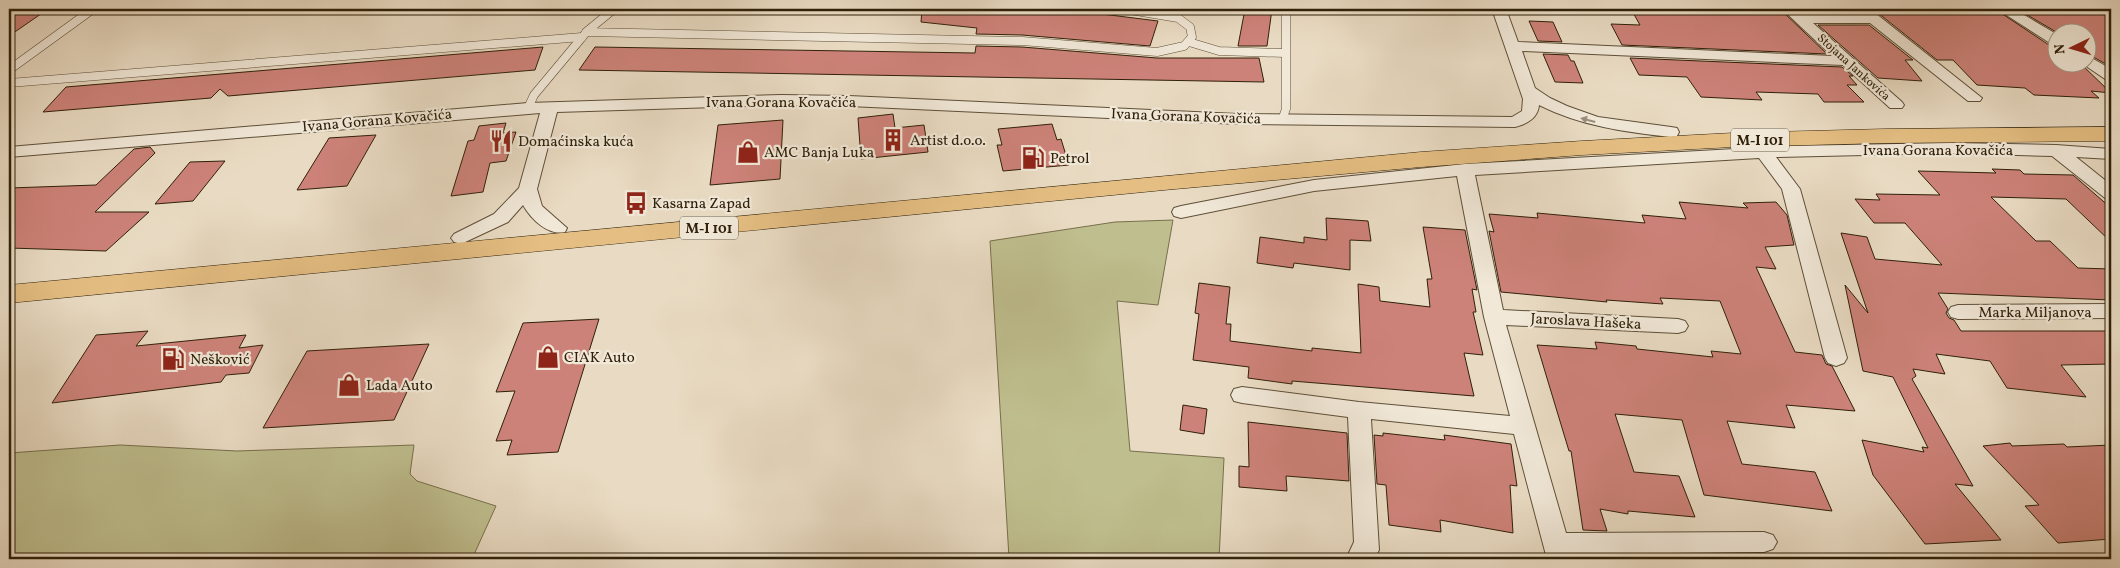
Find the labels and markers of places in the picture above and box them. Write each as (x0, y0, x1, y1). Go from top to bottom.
building icon: Artist d.o.o. (880, 127, 906, 153)
restaurant icon: Domaćinska kuća (488, 128, 514, 154)
place label: Artist d.o.o. (910, 131, 986, 152)
place label: Domaćinska kuća (518, 132, 634, 153)
shop icon: AMC Banja Luka (735, 139, 761, 165)
place label: AMC Banja Luka (764, 143, 874, 164)
fuel station icon: Petrol (1020, 145, 1046, 171)
place label: Petrol (1050, 149, 1089, 170)
bus stop icon: Kasarna Zapad (623, 190, 649, 216)
place label: Kasarna Zapad (652, 194, 751, 215)
shop icon: CIAK Auto (535, 344, 561, 370)
fuel station icon: Nešković (160, 346, 186, 372)
place label: CIAK Auto (564, 348, 635, 369)
place label: Nešković (190, 350, 250, 371)
shop icon: Lada Auto (336, 372, 362, 398)
place label: Lada Auto (366, 376, 433, 397)

